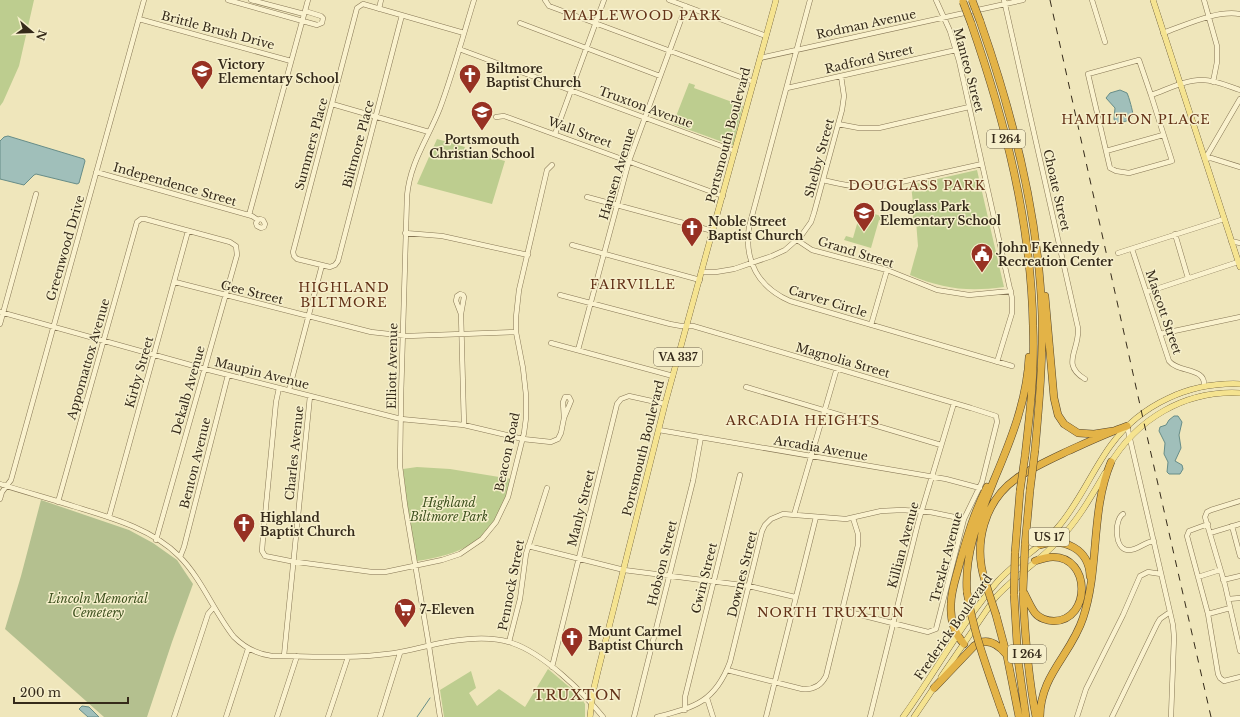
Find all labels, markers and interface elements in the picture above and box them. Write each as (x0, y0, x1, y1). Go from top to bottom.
street label: Rodman Avenue (815, 6, 917, 42)
district label: MAPLEWOOD PARK (562, 7, 722, 24)
street label: Brittle Brush Drive (160, 8, 276, 52)
north arrow (12, 12, 52, 52)
street label: Manteo Street (951, 26, 988, 114)
text: N (33, 28, 50, 43)
street label: Radford Street (823, 41, 915, 76)
place label: Victory Elementary School (217, 57, 340, 86)
school or university icon: Victory Elementary School (189, 58, 215, 91)
place label: Biltmore Baptist Church (486, 61, 582, 90)
church icon: Biltmore Baptist Church (457, 62, 483, 95)
street label: Portsmouth Boulevard (703, 66, 753, 204)
street label: Truxton Avenue (597, 83, 695, 131)
street label: Summers Place (291, 96, 331, 192)
street label: Biltmore Place (339, 98, 377, 190)
school or university icon: Portsmouth Christian School (469, 99, 495, 132)
district label: HAMILTON PLACE (1061, 111, 1211, 128)
street label: Wall Street (545, 113, 615, 151)
street label: Shelby Street (801, 116, 837, 199)
street label: Hansen Avenue (596, 126, 638, 222)
road number: I 264 (987, 130, 1025, 148)
place label: Portsmouth Christian School (429, 132, 535, 161)
street label: Choate Street (1040, 148, 1074, 233)
street label: Independence Street (112, 159, 239, 209)
district label: DOUGLASS PARK (848, 177, 986, 194)
street label: Greenwood Drive (43, 193, 87, 303)
place label: Douglass Park Elementary School (880, 199, 1002, 228)
school or university icon: Douglass Park Elementary School (851, 200, 877, 233)
place label: Noble Street Baptist Church (708, 214, 804, 243)
church icon: Noble Street Baptist Church (679, 215, 705, 248)
street label: Grand Street (816, 233, 896, 271)
place label: John F Kennedy Recreation Center (995, 240, 1113, 269)
public building icon: John F Kennedy Recreation Center (969, 241, 995, 274)
street label: Mascott Street (1143, 268, 1186, 357)
district label: FAIRVILLE (590, 276, 676, 293)
street label: Gee Street (219, 277, 285, 307)
district label: HIGHLAND BILTMORE (298, 279, 390, 311)
street label: Carver Circle (787, 282, 869, 320)
street label: Appomattox Avenue (63, 297, 113, 422)
street label: Elliott Avenue (384, 323, 400, 409)
street label: Kirby Street (122, 334, 156, 409)
street label: Magnolia Street (794, 339, 892, 381)
street label: Dekalb Avenue (168, 344, 208, 436)
road number: VA 337 (654, 348, 702, 366)
street label: Maupin Avenue (213, 354, 311, 392)
street label: Portsmouth Boulevard (619, 378, 667, 518)
street label: Charles Avenue (282, 405, 306, 501)
street label: Beacon Road (491, 411, 523, 493)
district label: ARCADIA HEIGHTS (725, 412, 880, 429)
street label: Benton Avenue (176, 416, 214, 510)
street label: Arcadia Avenue (772, 432, 869, 464)
street label: Manly Street (564, 468, 598, 548)
park label: Highland Biltmore Park (409, 495, 488, 524)
street label: Killian Avenue (884, 500, 922, 590)
place label: Highland Baptist Church (260, 510, 356, 539)
street label: Trexler Avenue (927, 510, 965, 604)
church icon: Highland Baptist Church (231, 511, 257, 544)
street label: Hobson Street (644, 518, 680, 607)
road number: US 17 (1029, 528, 1069, 546)
street label: Downes Street (724, 529, 760, 619)
street label: Pennock Street (495, 538, 527, 632)
street label: Gwin Street (688, 541, 720, 615)
street label: Frederick Boulevard (911, 571, 995, 683)
park label: Lincoln Memorial Cemetery (47, 591, 148, 620)
supermarket icon: 7-Eleven (392, 596, 418, 629)
place label: 7-Eleven (420, 602, 475, 617)
district label: NORTH TRUXTUN (757, 604, 905, 621)
place label: Mount Carmel Baptist Church (588, 624, 684, 653)
church icon: Mount Carmel Baptist Church (559, 625, 585, 658)
road number: I 264 (1008, 645, 1046, 663)
scale bar (14, 679, 128, 705)
text: 200 m (20, 685, 61, 700)
district label: TRUXTON (533, 686, 623, 704)

